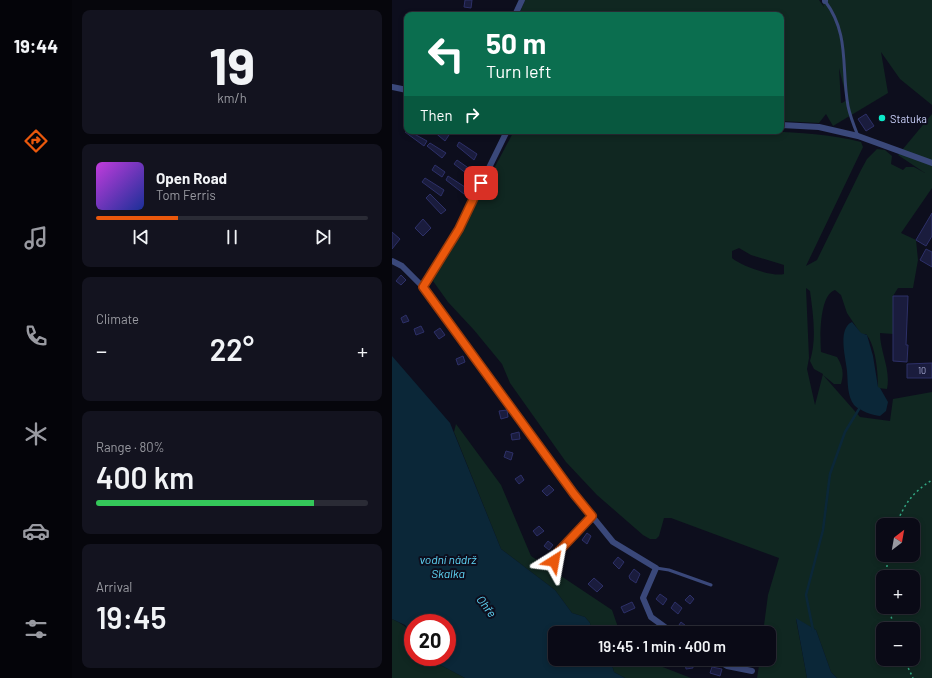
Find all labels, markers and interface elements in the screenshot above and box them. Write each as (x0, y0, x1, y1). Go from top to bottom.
text: 50 m (486, 26, 546, 60)
icon: left (420, 28, 472, 80)
text: 19 (209, 33, 255, 95)
text: 19:44 (14, 35, 58, 57)
text: Turn left (486, 60, 552, 82)
text: km/h (217, 90, 247, 106)
icon: right (461, 104, 483, 126)
text: Then (420, 106, 453, 124)
place label: Statuka (890, 112, 927, 125)
marker: Statuka (877, 113, 887, 123)
icon: directions (22, 127, 50, 155)
pin (464, 166, 498, 200)
text: Open Road (156, 169, 227, 187)
icon: arrive (470, 172, 492, 194)
text: Tom Ferris (156, 187, 216, 203)
icon: music (22, 224, 50, 252)
icon: previous (130, 226, 152, 248)
icon: pause (221, 226, 243, 248)
icon: next (312, 226, 334, 248)
text: Climate (96, 311, 139, 327)
icon: phone (22, 322, 50, 350)
text: 22° (210, 331, 254, 367)
text: − (96, 337, 107, 363)
text: + (357, 337, 368, 363)
house number: 10 (918, 365, 926, 376)
icon: climate (22, 420, 50, 448)
text: Range · 80% (96, 439, 165, 455)
text: 400 km (96, 459, 194, 495)
icon: car (22, 517, 50, 545)
north arrow (876, 518, 920, 562)
map controls (876, 518, 920, 666)
position arrow (533, 540, 575, 582)
water label: vodní nádrž Skalka (419, 552, 477, 580)
button: + (876, 570, 920, 614)
text: Arrival (96, 579, 132, 595)
water label: Ohře (474, 592, 500, 620)
text: 19:45 (96, 599, 167, 635)
speed limit sign: 20 (404, 614, 456, 666)
icon: filters (22, 615, 50, 643)
button: − (876, 622, 920, 666)
text: 19:45 · 1 min · 400 m (598, 637, 726, 655)

